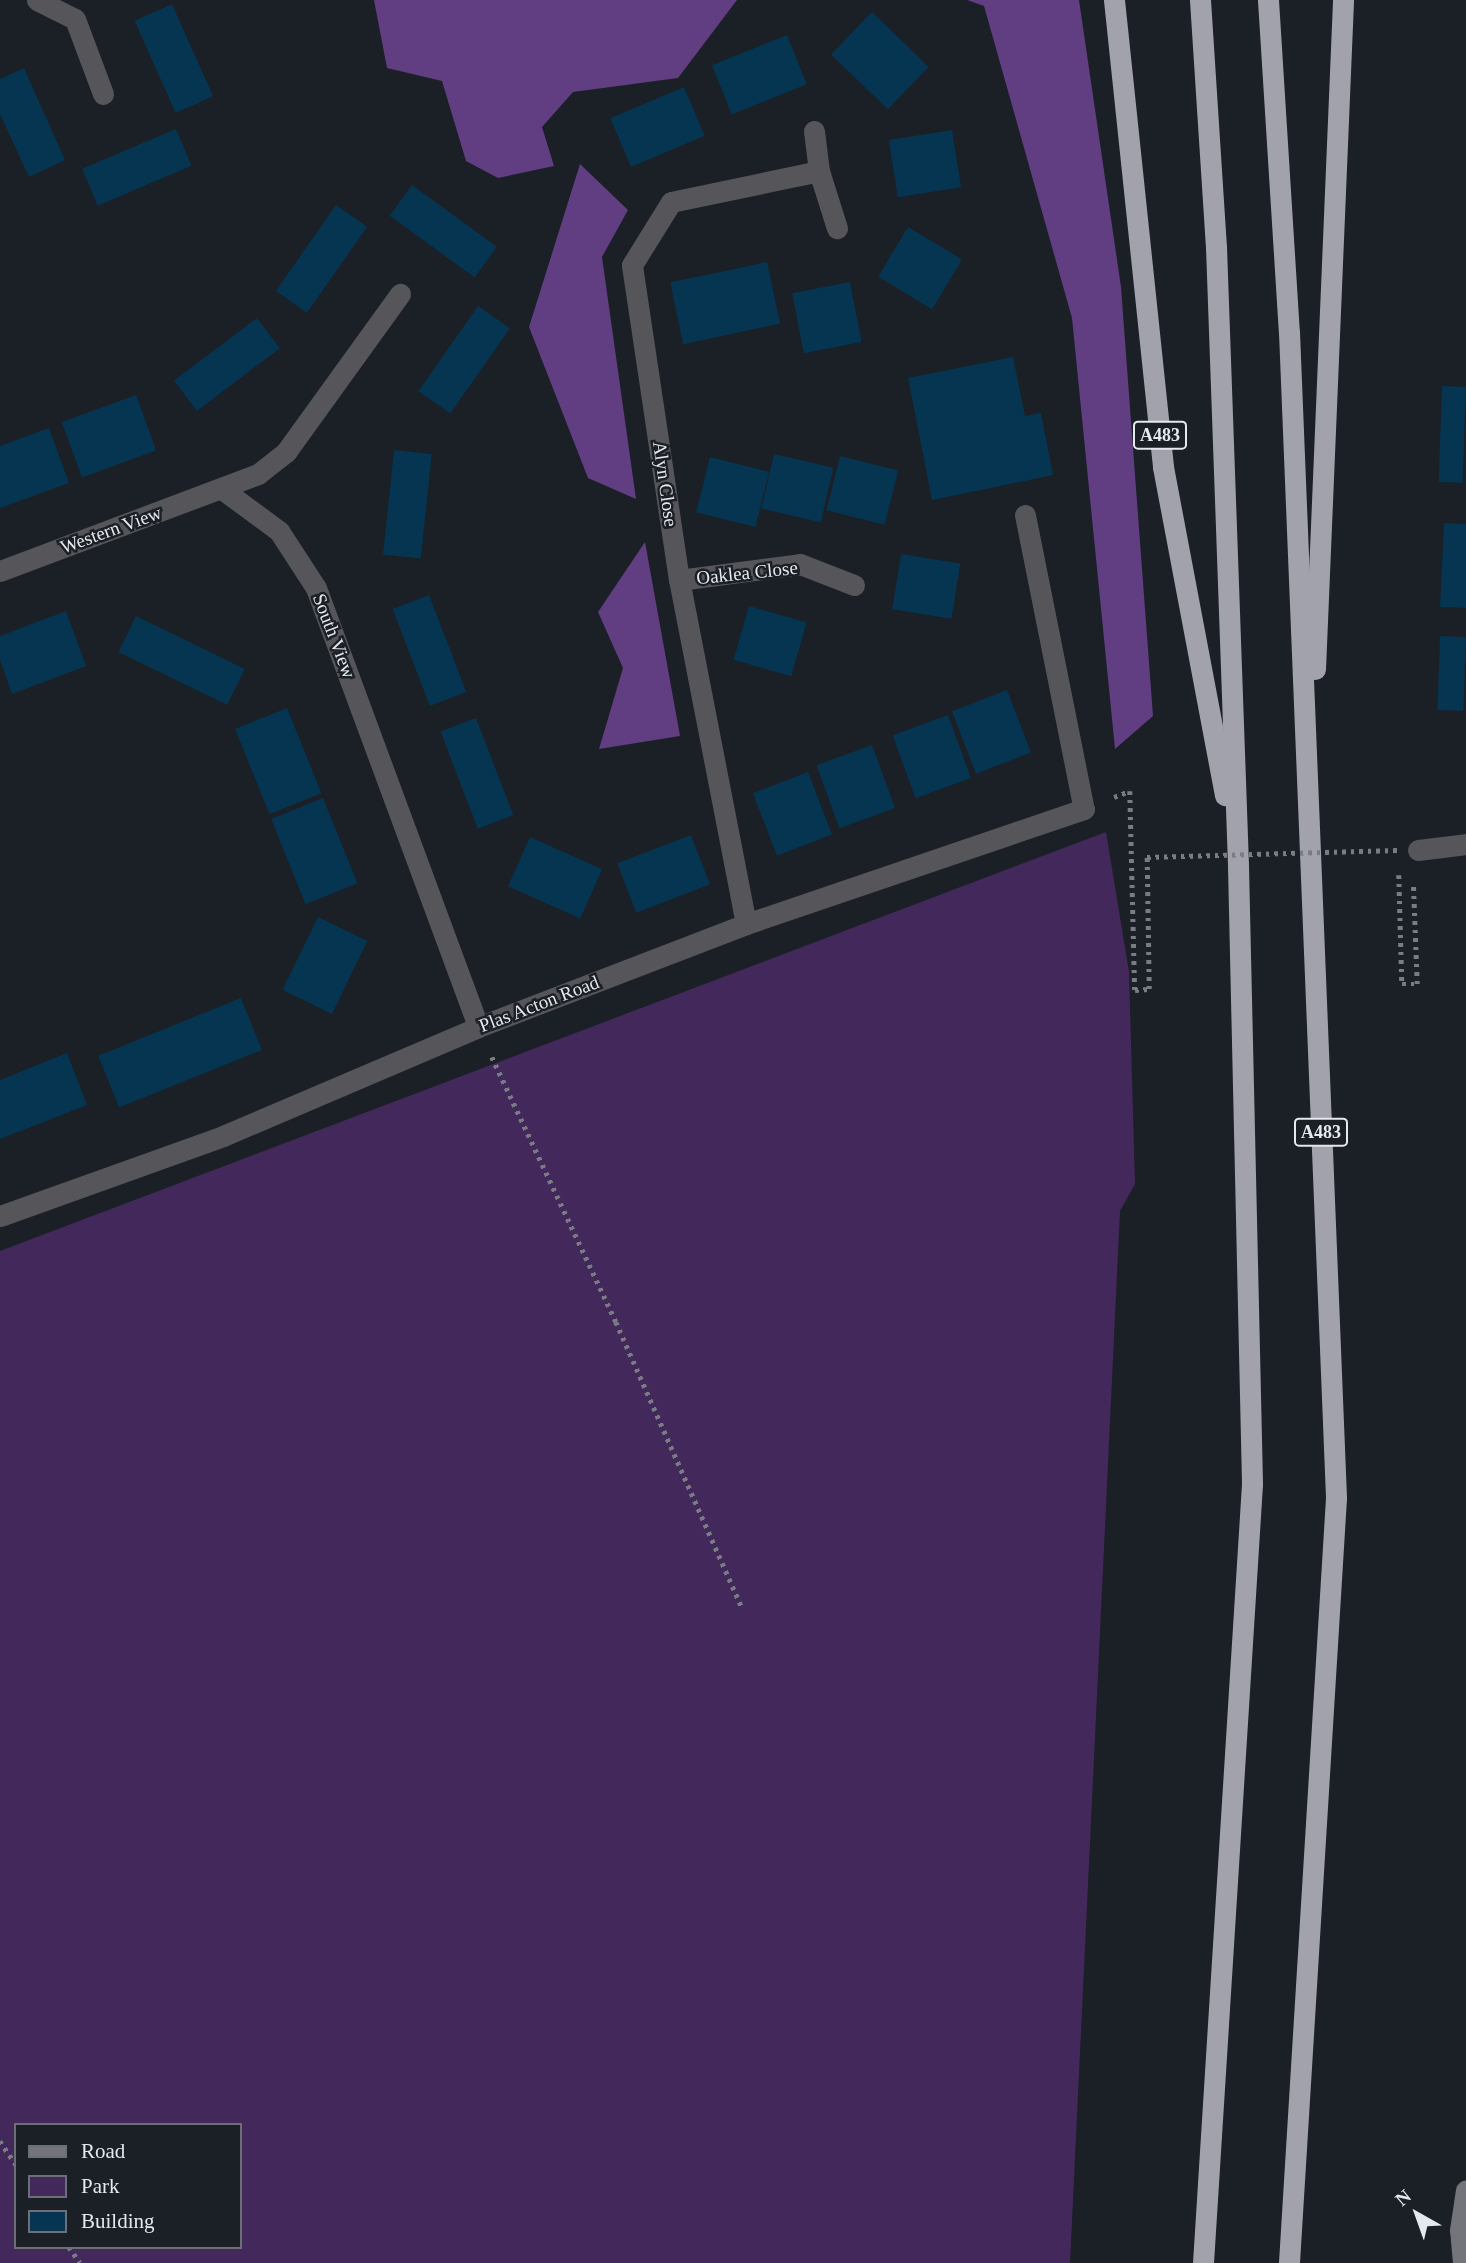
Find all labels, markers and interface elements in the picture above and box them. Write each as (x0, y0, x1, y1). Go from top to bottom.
road number: A483 (1132, 421, 1188, 450)
street label: Alyn Close (648, 440, 682, 528)
street label: Western View (57, 501, 165, 559)
street label: Oaklea Close (695, 556, 799, 590)
street label: South View (307, 590, 361, 682)
street label: Plas Acton Road (475, 970, 603, 1038)
road number: A483 (1293, 1118, 1349, 1147)
legend (14, 2123, 242, 2249)
text: Road (81, 2139, 125, 2163)
text: Park (81, 2174, 120, 2198)
north arrow (1382, 2179, 1452, 2249)
text: N (1391, 2185, 1415, 2210)
text: Building (81, 2209, 155, 2233)

